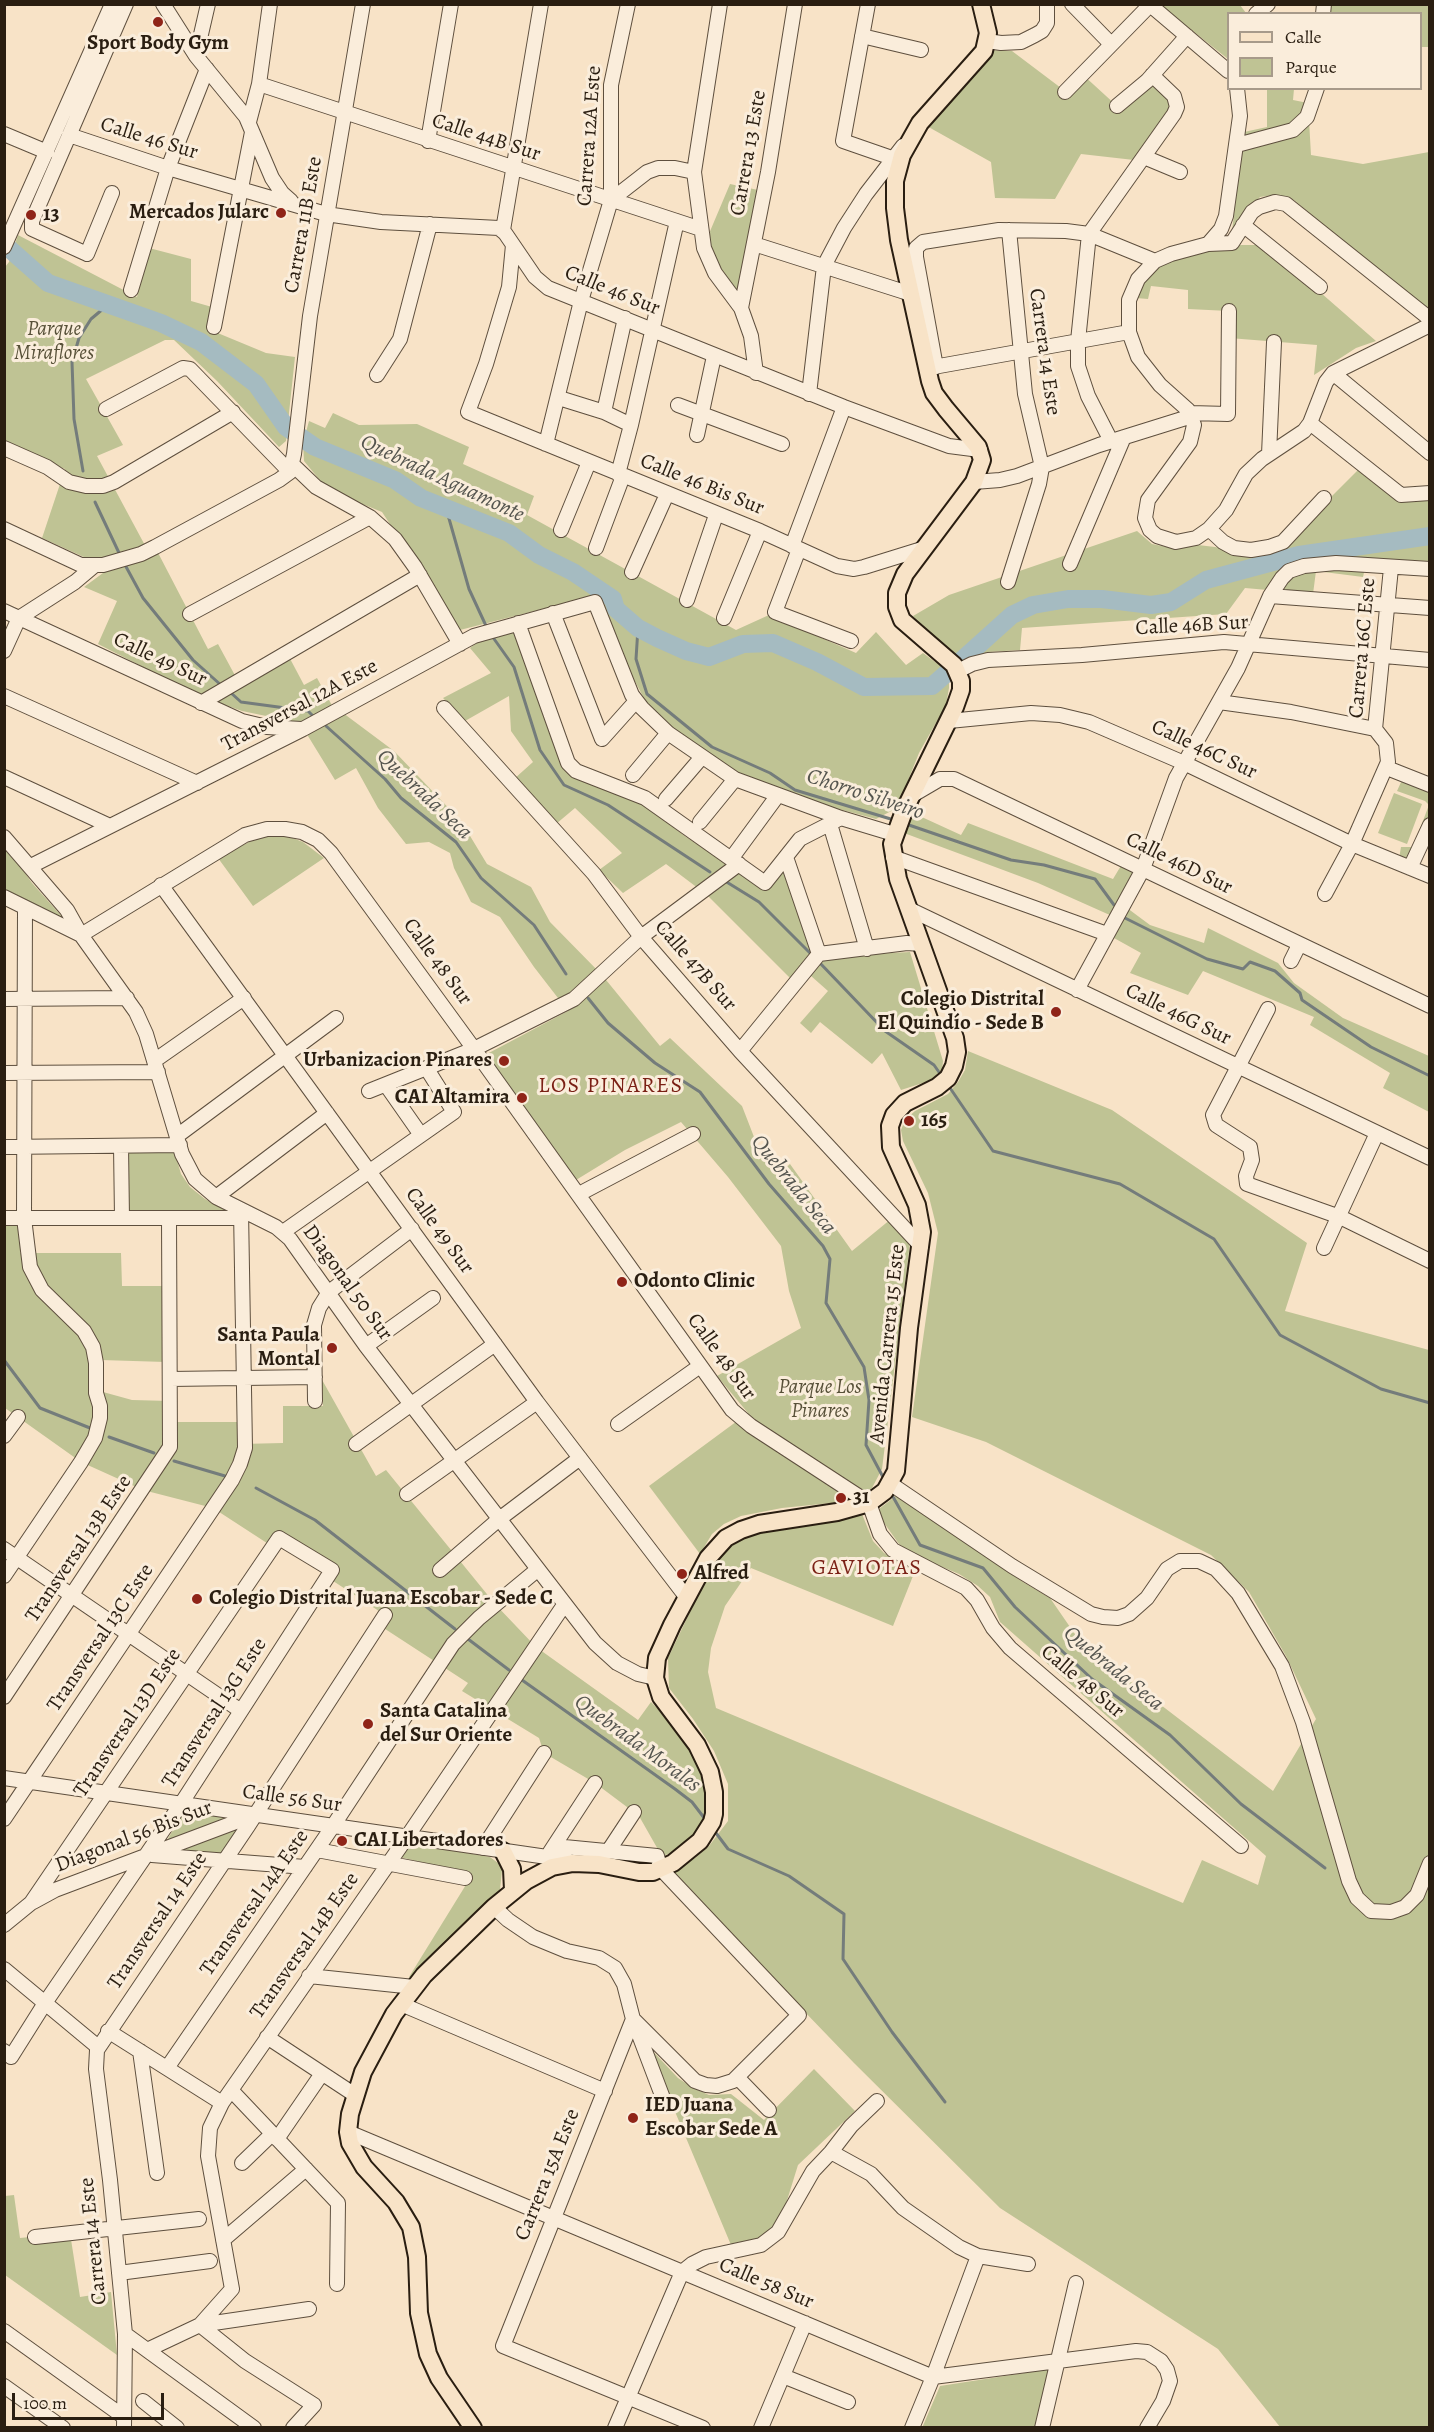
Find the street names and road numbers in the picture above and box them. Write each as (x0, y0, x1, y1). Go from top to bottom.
street label: Carrera 12A Este (573, 65, 607, 207)
street label: Carrera 13 Este (726, 88, 772, 218)
street label: Calle 44B Sur (428, 109, 544, 167)
street label: Calle 46 Sur (97, 112, 201, 166)
street label: Carrera 11B Este (280, 155, 328, 295)
street label: Calle 46 Sur (561, 260, 663, 322)
street label: Carrera 14 Este (1023, 287, 1065, 417)
street label: Calle 46 Bis Sur (636, 449, 768, 521)
street label: Carrera 16C Este (1344, 576, 1382, 720)
street label: Calle 46B Sur (1135, 610, 1249, 642)
street label: Calle 49 Sur (109, 627, 211, 693)
street label: Transversal 12A Este (218, 654, 382, 758)
street label: Calle 46C Sur (1147, 715, 1261, 785)
street label: Calle 46D Sur (1122, 827, 1236, 901)
street label: Calle 48 Sur (397, 914, 477, 1010)
street label: Calle 47B Sur (649, 915, 741, 1017)
street label: Calle 46G Sur (1121, 979, 1235, 1051)
street label: Calle 49 Sur (399, 1183, 479, 1279)
street label: Diagonal 50 Sur (297, 1220, 397, 1346)
street label: Avenida Carrera 15 Este (865, 1243, 911, 1445)
street label: Calle 48 Sur (681, 1309, 761, 1405)
street label: Transversal 13B Este (20, 1471, 138, 1627)
street label: Transversal 13C Este (42, 1559, 160, 1717)
street label: Transversal 13G Este (157, 1633, 273, 1793)
street label: Calle 48 Sur (1035, 1640, 1129, 1724)
street label: Transversal 13D Este (69, 1644, 187, 1802)
street label: Calle 56 Sur (241, 1780, 343, 1818)
street label: Diagonal 56 Bis Sur (52, 1795, 216, 1879)
street label: Transversal 14A Este (195, 1825, 315, 1981)
street label: Transversal 14 Este (103, 1847, 213, 1995)
street label: Transversal 14B Este (245, 1868, 365, 2024)
street label: Carrera 15A Este (510, 2105, 586, 2245)
street label: Carrera 14 Este (75, 2176, 113, 2306)
street label: Calle 58 Sur (715, 2253, 817, 2315)

